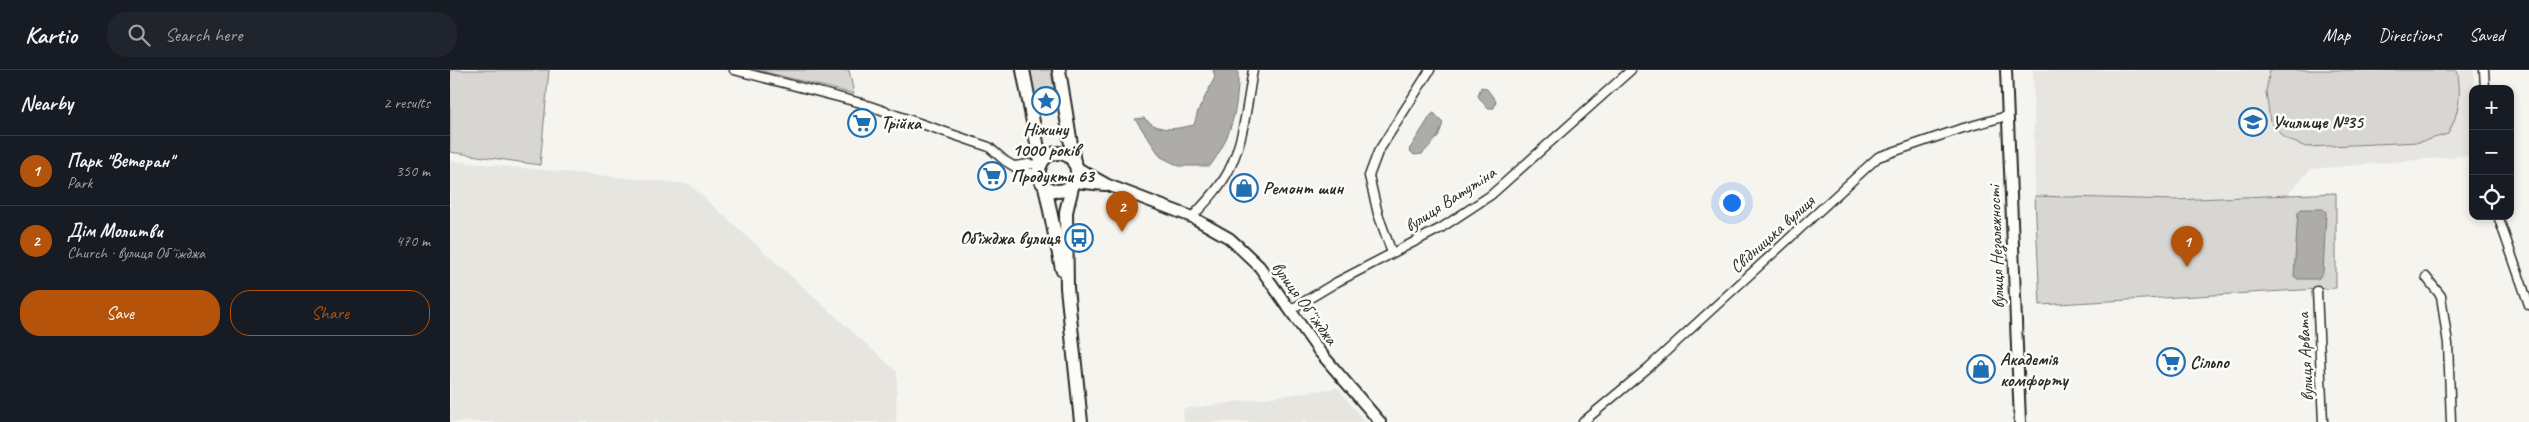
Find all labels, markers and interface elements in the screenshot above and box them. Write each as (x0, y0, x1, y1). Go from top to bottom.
search box (107, 12, 457, 57)
text: Kartio (25, 20, 77, 50)
icon: search (125, 21, 153, 49)
text: Search here (165, 23, 242, 47)
text: Map (2323, 24, 2350, 46)
text: Directions (2378, 24, 2441, 46)
text: Saved (2469, 24, 2504, 46)
map controls (2469, 85, 2514, 220)
button: + (2469, 85, 2514, 130)
place icon: Ніжину 1000 років (1031, 86, 1061, 116)
text: Nearby (20, 90, 73, 116)
text: 2 results (383, 93, 430, 113)
school or university icon: Училище №35 (2238, 107, 2268, 137)
supermarket icon: Трійка (847, 108, 877, 138)
place label: Училище №35 (2272, 111, 2365, 133)
place label: Трійка (881, 112, 923, 134)
place label: Ніжину 1000 років (1012, 118, 1084, 161)
button: − (2469, 130, 2514, 175)
text: Парк "Ветеран" (67, 149, 174, 173)
text: 1 (32, 161, 40, 181)
text: 350 m (396, 161, 430, 181)
supermarket icon: Продукти 63 (977, 161, 1007, 191)
street label: вулиця Ватутіна (1400, 161, 1501, 237)
place label: Продукти 63 (1011, 165, 1096, 187)
text: Park (67, 173, 92, 193)
shop icon: Ремонт шин (1229, 173, 1259, 203)
button: locate (2469, 175, 2514, 220)
place label: Ремонт шин (1263, 177, 1344, 199)
street label: вулиця Незалежності (1983, 182, 2010, 309)
street label: Свідницька вулиця (1725, 189, 1820, 278)
your location (1719, 190, 1745, 216)
pin: 2 (1106, 191, 1138, 232)
text: Дім Молитви (67, 219, 162, 243)
bus stop icon: Об’їжджа вулиця (1064, 223, 1094, 253)
pin: 1 (2171, 226, 2203, 267)
place label: Об’їжджа вулиця (960, 227, 1061, 249)
text: 2 (32, 231, 40, 251)
text: 470 m (396, 231, 430, 251)
text: Church · вулиця Обʼїжджа (67, 243, 205, 263)
street label: вулиця Обʼїжджа (1267, 257, 1343, 350)
button: Save (20, 290, 220, 336)
button: Share (230, 290, 430, 336)
street label: вулиця Арвата (2292, 310, 2318, 402)
supermarket icon: Сільпо (2156, 347, 2186, 377)
place label: Академія комфорту (2000, 348, 2070, 391)
place label: Сільпо (2190, 351, 2230, 373)
shop icon: Академія комфорту (1966, 354, 1996, 384)

